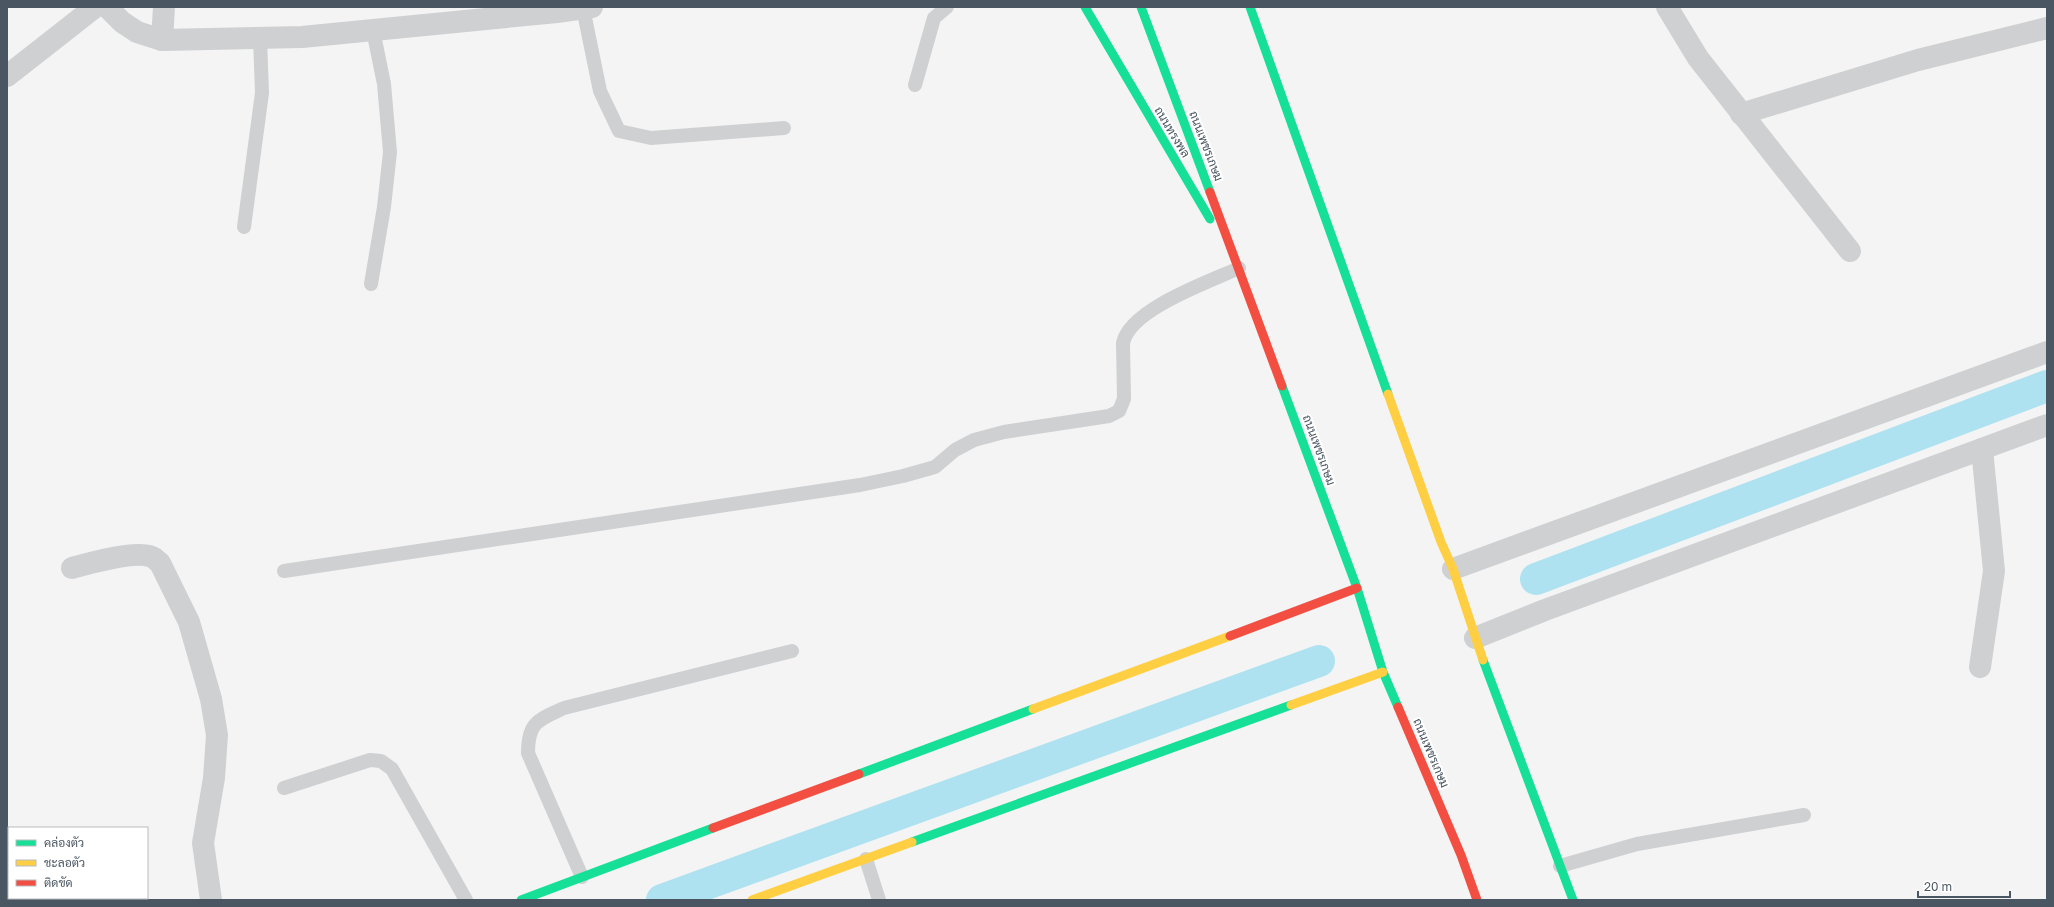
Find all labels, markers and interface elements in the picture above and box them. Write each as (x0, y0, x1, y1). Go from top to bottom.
street label: ถนนทรงพล (1151, 103, 1194, 160)
street label: ถนนเพชรเกษม (1186, 109, 1227, 183)
street label: ถนนเพชรเกษม (1300, 413, 1339, 487)
street label: ถนนเพชรเกษม (1410, 716, 1453, 790)
legend (8, 827, 148, 899)
text: คล่องตัว (44, 835, 84, 850)
text: ชะลอตัว (44, 855, 85, 870)
scale bar (1918, 873, 2010, 899)
text: ติดขัด (44, 875, 73, 890)
text: 20 m (1924, 879, 1952, 894)

